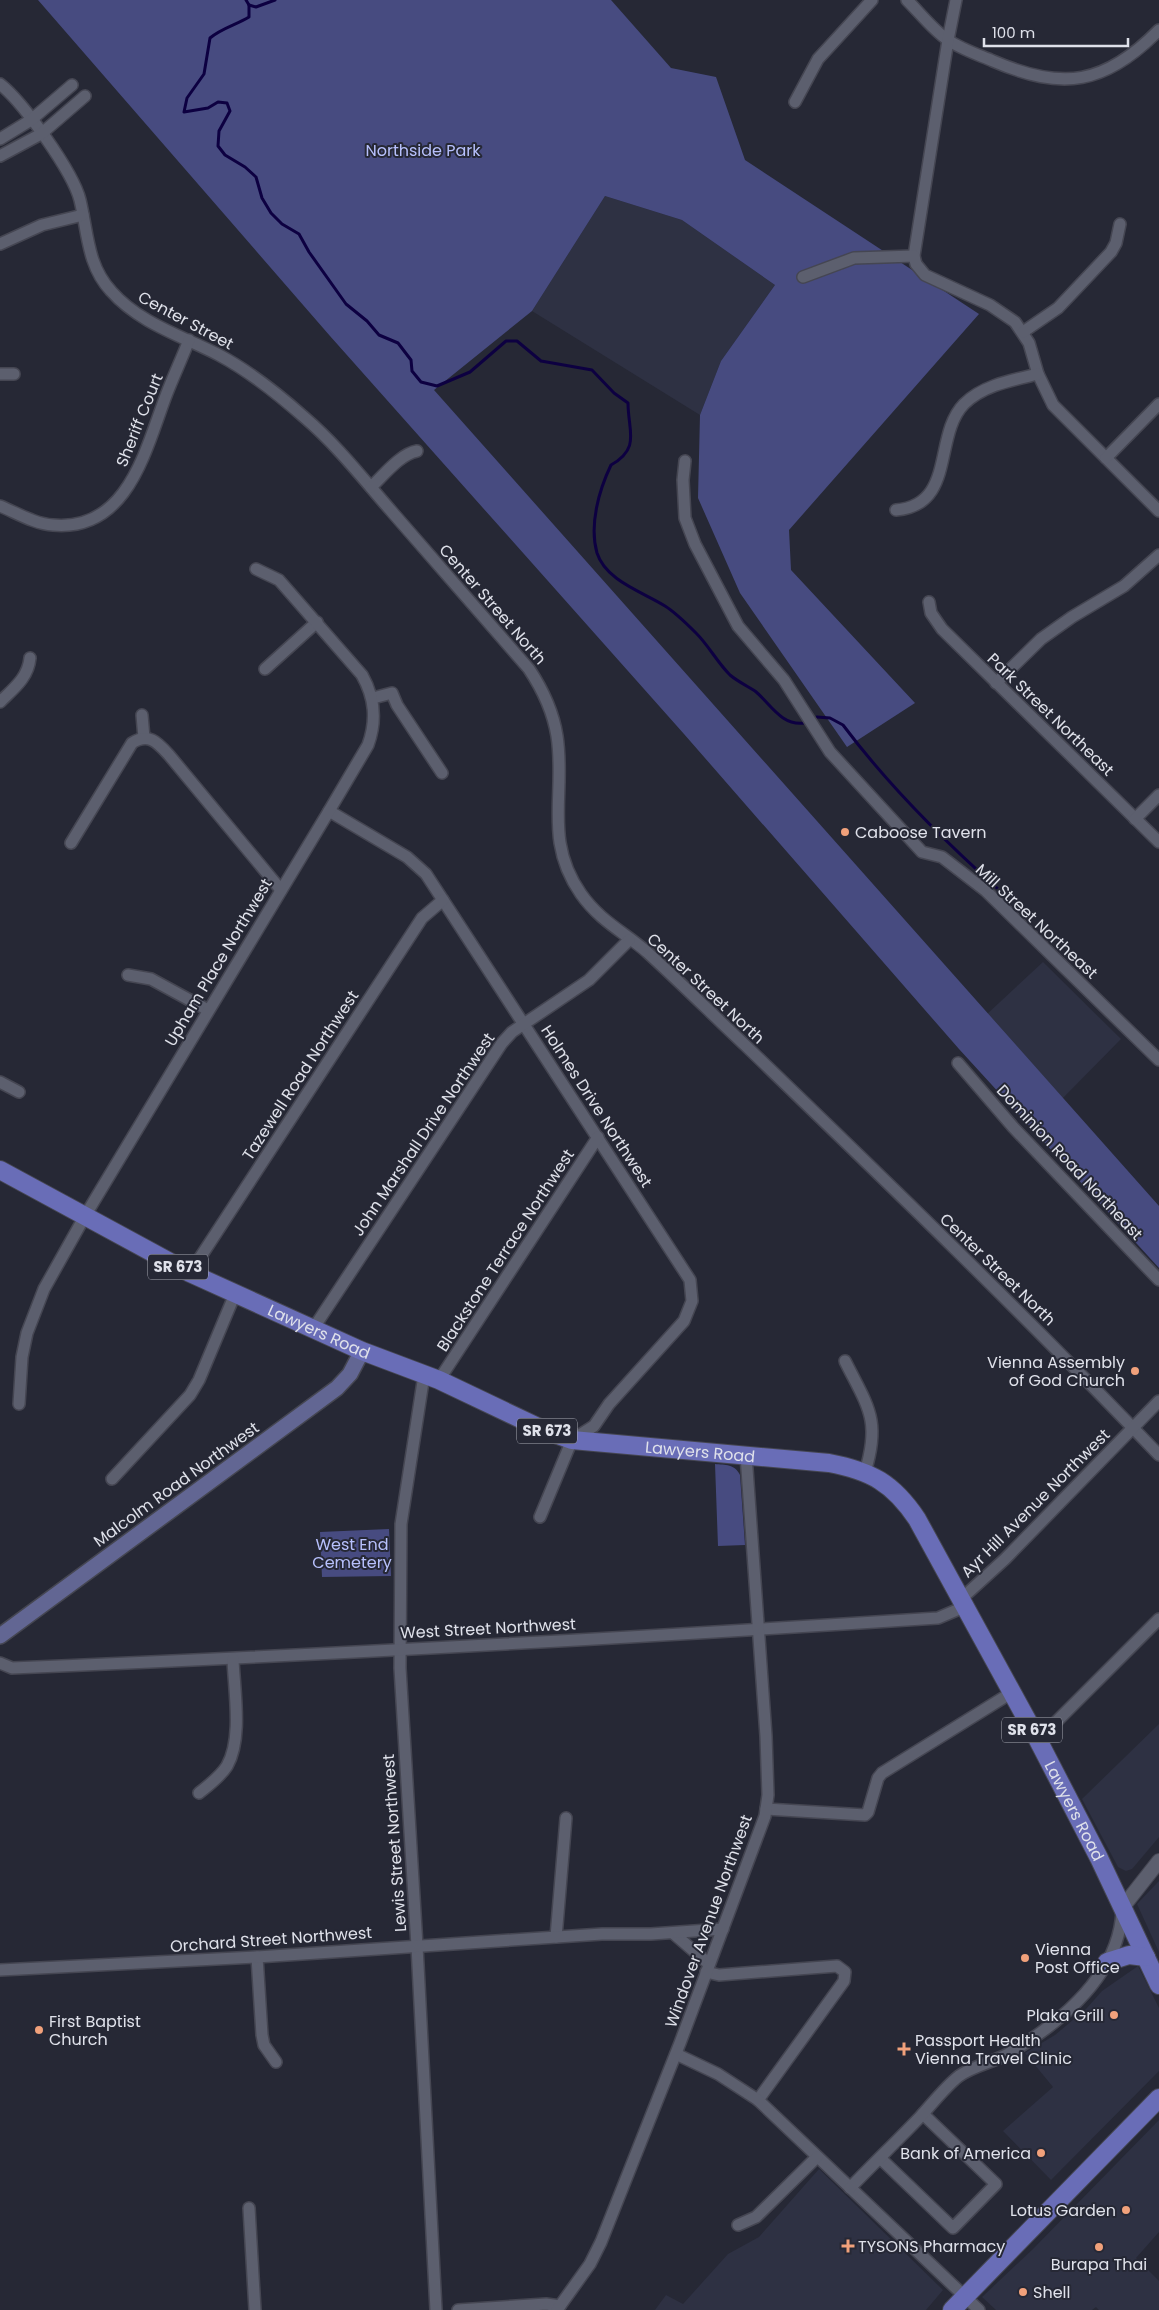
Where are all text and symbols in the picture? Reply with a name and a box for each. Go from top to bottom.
scale bar [984,15,1128,47]
text: 100 m [992,22,1035,43]
park label: Northside Park [365,139,481,162]
street label: Center Street [134,286,238,355]
street label: Sheriff Court [110,370,169,470]
street label: Center Street North [434,539,552,670]
street label: Park Street Northeast [982,648,1119,781]
place label: Caboose Tavern [855,821,987,844]
marker: Caboose Tavern [839,826,851,838]
street label: Mill Street Northeast [971,859,1103,984]
street label: Upham Place Northwest [159,874,278,1051]
street label: Center Street North [642,928,770,1049]
street label: Tazewell Road Northwest [237,986,364,1165]
street label: Holmes Drive Northwest [535,1021,658,1192]
street label: John Marshall Drive Northwest [347,1028,500,1240]
street label: Dominion Road Northeast [991,1079,1148,1245]
street label: Blackstone Terrace Northwest [431,1144,580,1356]
street label: Center Street North [935,1208,1061,1331]
road number: SR 673 [148,1254,208,1280]
street label: Lawyers Road [264,1299,373,1365]
place label: Vienna Assembly of God Church [987,1351,1125,1392]
marker: Vienna Assembly of God Church [1129,1365,1141,1377]
street label: Malcolm Road Northwest [89,1416,264,1552]
road number: SR 673 [517,1418,577,1444]
street label: Ayr Hill Avenue Northwest [956,1424,1115,1583]
street label: Lawyers Road [644,1436,756,1468]
park label: West End Cemetery [312,1533,392,1574]
street label: West Street Northwest [400,1612,577,1645]
road number: SR 673 [1002,1718,1062,1742]
street label: Lewis Street Northwest [377,1753,412,1933]
street label: Lawyers Road [1039,1757,1110,1865]
street label: Windover Avenue Northwest [659,1811,758,2031]
street label: Orchard Street Northwest [169,1921,373,1958]
place label: Vienna Post Office [1035,1938,1120,1979]
marker: Vienna Post Office [1019,1952,1031,1964]
place label: Plaka Grill [1026,2004,1104,2027]
marker: Plaka Grill [1108,2009,1120,2021]
place label: First Baptist Church [49,2010,141,2051]
marker: First Baptist Church [33,2024,45,2036]
place label: Passport Health Vienna Travel Clinic [915,2029,1072,2070]
marker: Passport Health Vienna Travel Clinic [897,2042,911,2056]
place label: Bank of America [900,2142,1031,2165]
marker: Bank of America [1035,2147,1047,2159]
place label: Lotus Garden [1010,2199,1116,2222]
marker: Lotus Garden [1120,2204,1132,2216]
place label: TYSONS Pharmacy [858,2235,1005,2258]
marker: TYSONS Pharmacy [842,2240,854,2252]
marker: Burapa Thai [1093,2241,1105,2253]
place label: Burapa Thai [1051,2253,1147,2276]
place label: Shell [1033,2281,1070,2304]
marker: Shell [1017,2286,1029,2298]

